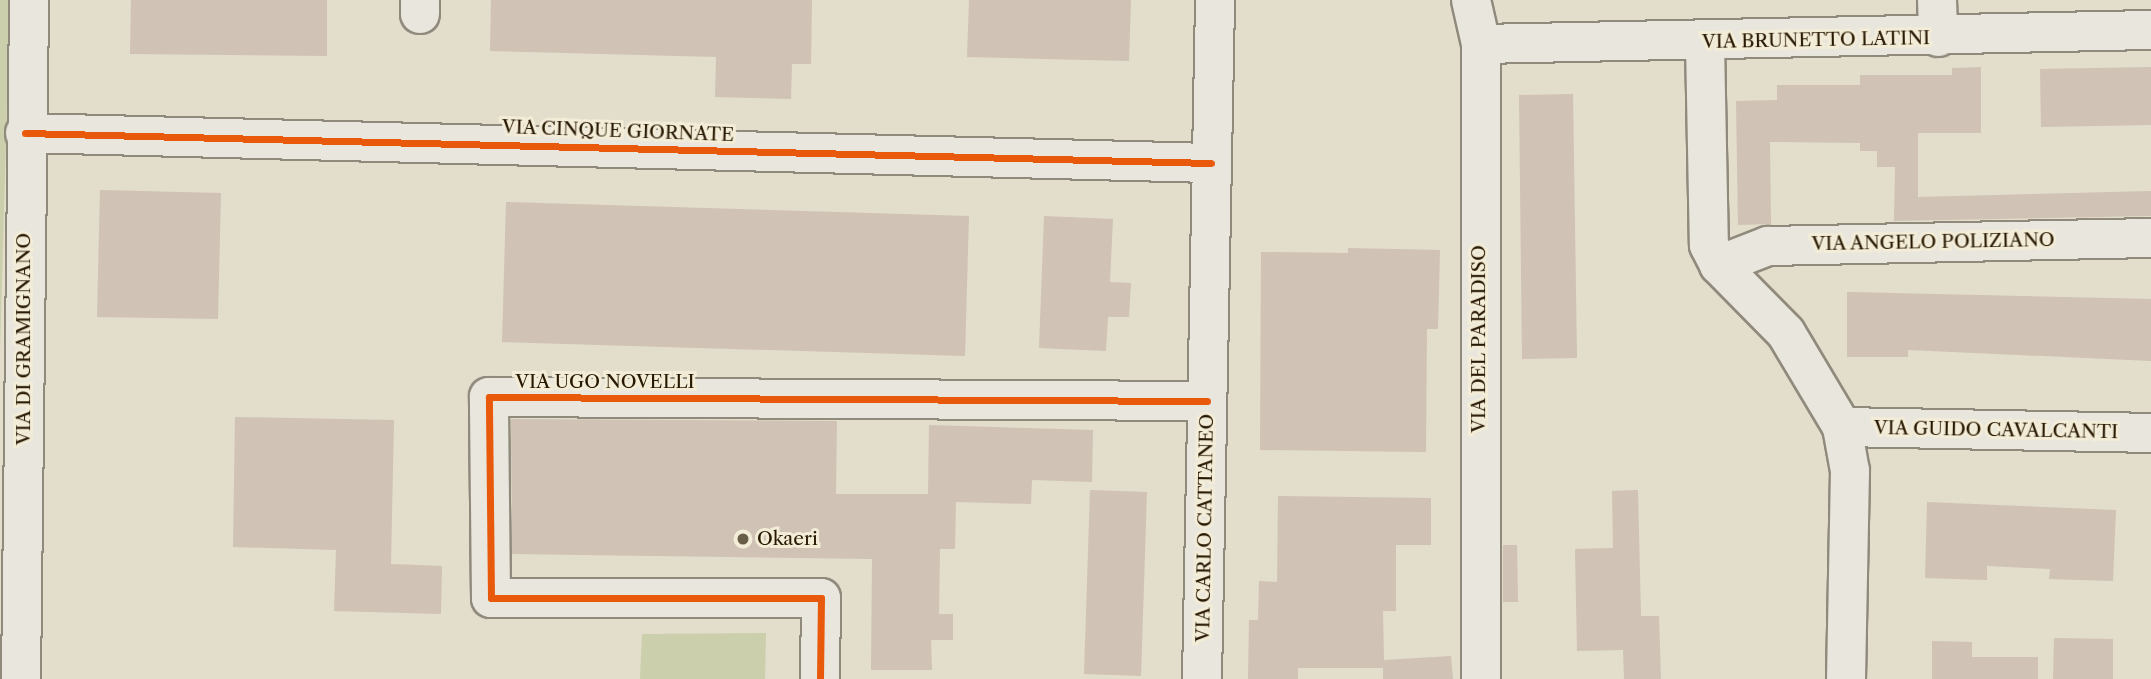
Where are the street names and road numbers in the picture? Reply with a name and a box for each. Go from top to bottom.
street label: VIA BRUNETTO LATINI [1701,27,1931,53]
street label: VIA CINQUE GIORNATE [501,116,735,146]
street label: VIA ANGELO POLIZIANO [1811,228,2055,256]
street label: VIA DI GRAMIGNANO [13,232,35,446]
street label: VIA DEL PARADISO [1468,245,1490,433]
street label: VIA UGO NOVELLI [515,371,695,393]
street label: VIA CARLO CATTANEO [1192,413,1218,643]
street label: VIA GUIDO CAVALCANTI [1873,416,2119,444]

